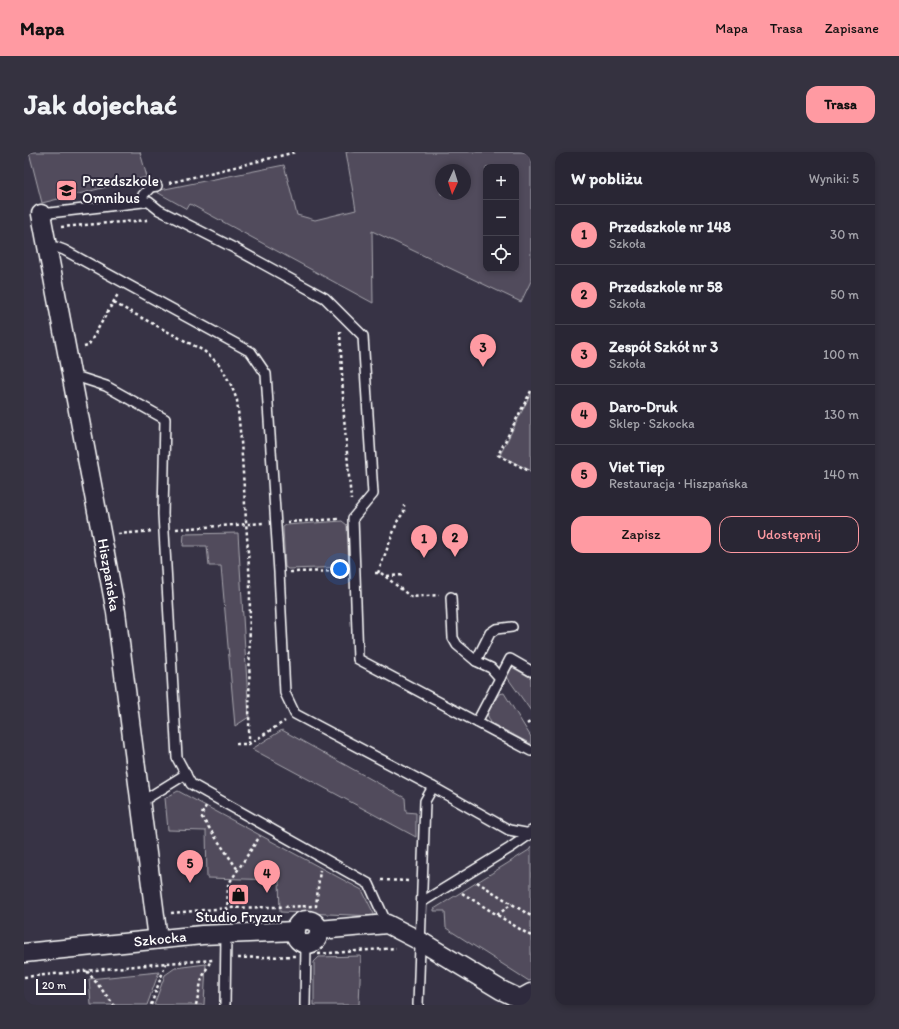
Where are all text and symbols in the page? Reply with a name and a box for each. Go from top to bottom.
text: Mapa [20,17,64,40]
text: Mapa [715,20,748,37]
text: Trasa [770,20,803,37]
text: Zapisane [825,20,879,37]
button: Trasa [806,86,875,123]
text: Jak dojechać [24,87,177,121]
north arrow [435,164,471,200]
map controls [483,164,519,272]
button: + [483,164,519,200]
text: W pobliżu [571,168,642,188]
text: Wyniki: 5 [809,171,859,186]
place label: Przedszkole Omnibus [82,172,159,207]
school or university icon: Przedszkole Omnibus [54,177,80,203]
button: − [483,200,519,236]
text: Przedszkole nr 148 [609,218,731,236]
text: 1 [581,227,587,242]
text: 30 m [830,227,859,242]
button: locate [483,236,519,272]
text: Szkoła [609,236,646,251]
text: Przedszkole nr 58 [609,278,723,296]
text: 2 [581,287,587,302]
text: 50 m [830,287,859,302]
text: Szkoła [609,296,646,311]
pin: 3 [470,334,496,367]
text: Zespół Szkół nr 3 [609,338,718,356]
text: 3 [580,347,588,362]
text: 100 m [823,347,859,362]
text: Szkoła [609,356,646,371]
text: Daro-Druk [609,398,678,416]
text: 4 [580,407,588,422]
text: 130 m [824,407,859,422]
text: Sklep · Szkocka [609,416,695,431]
text: Viet Tiep [609,458,665,476]
text: 5 [581,467,587,482]
text: 140 m [823,467,859,482]
text: Restauracja · Hiszpańska [609,476,748,491]
button: Zapisz [571,516,711,553]
button: Udostępnij [719,516,859,553]
pin: 2 [442,524,468,557]
pin: 1 [411,525,437,558]
street label: Hiszpańska [94,537,124,613]
your location [330,559,350,579]
pin: 5 [177,850,203,883]
pin: 4 [254,860,280,893]
shop icon: Studio Fryzur [226,881,252,907]
place label: Studio Fryzur [196,908,283,926]
street label: Szkocka [133,927,188,951]
scale bar [36,977,86,996]
text: 20 m [42,979,66,992]

